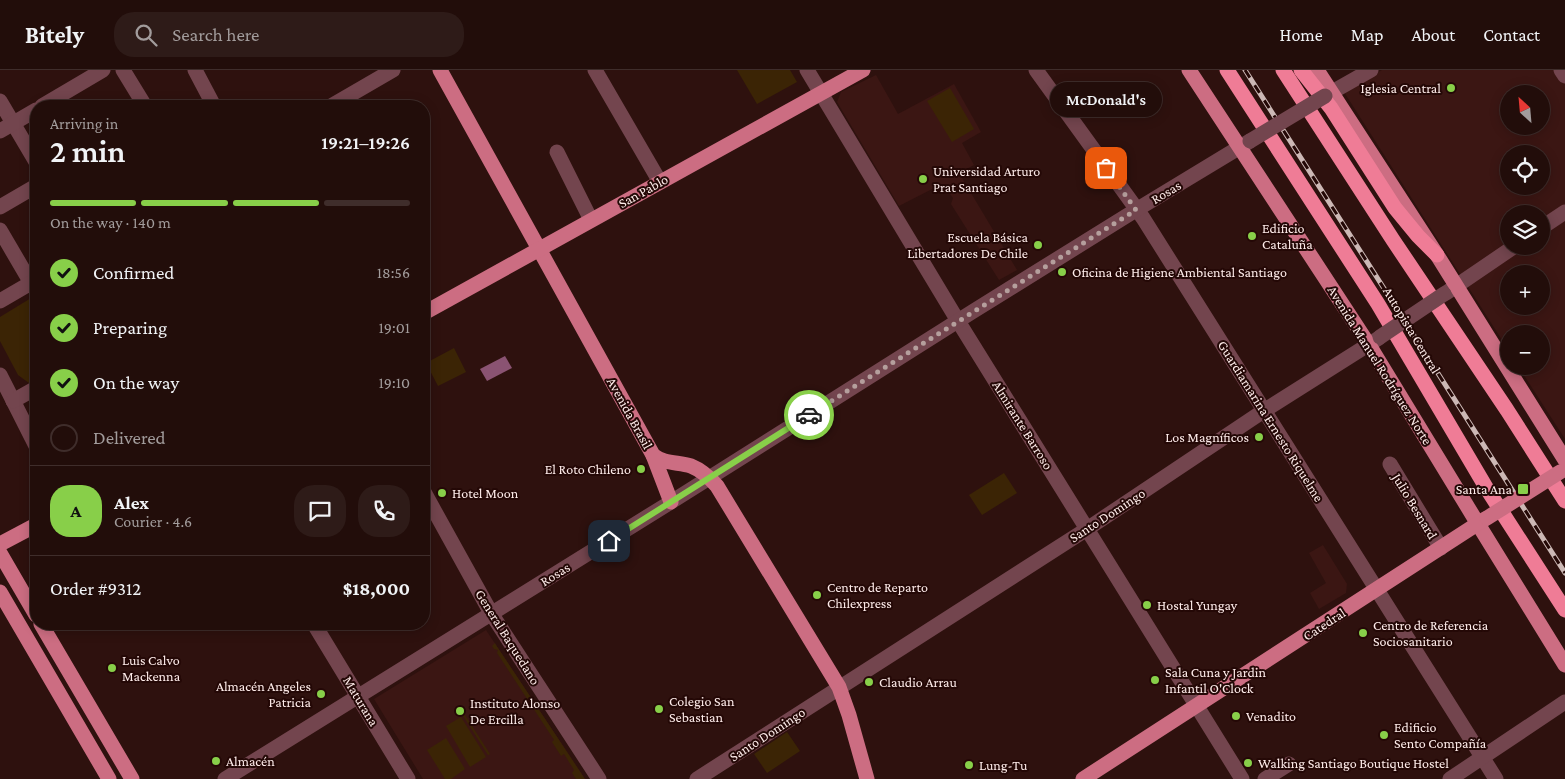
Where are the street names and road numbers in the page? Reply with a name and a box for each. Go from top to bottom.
street label: San Pablo [615,171,671,211]
street label: Rosas [1148,177,1184,207]
street label: Avenida Manuel Rodríguez Norte [1324,283,1436,447]
street label: Autopista Central [1380,284,1444,377]
street label: Guardiamarina Ernesto Riquelme [1215,337,1327,505]
street label: Avenida Brasil [604,374,656,452]
street label: Almirante Barroso [989,378,1057,472]
street label: Julio Besnard [1388,468,1441,542]
street label: Santo Domingo [1066,485,1148,545]
street label: Rosas [537,559,573,589]
street label: General Baquedano [472,586,544,688]
street label: Catedral [1300,604,1349,644]
street label: Maturana [340,673,382,729]
street label: Santo Domingo [726,704,808,764]

